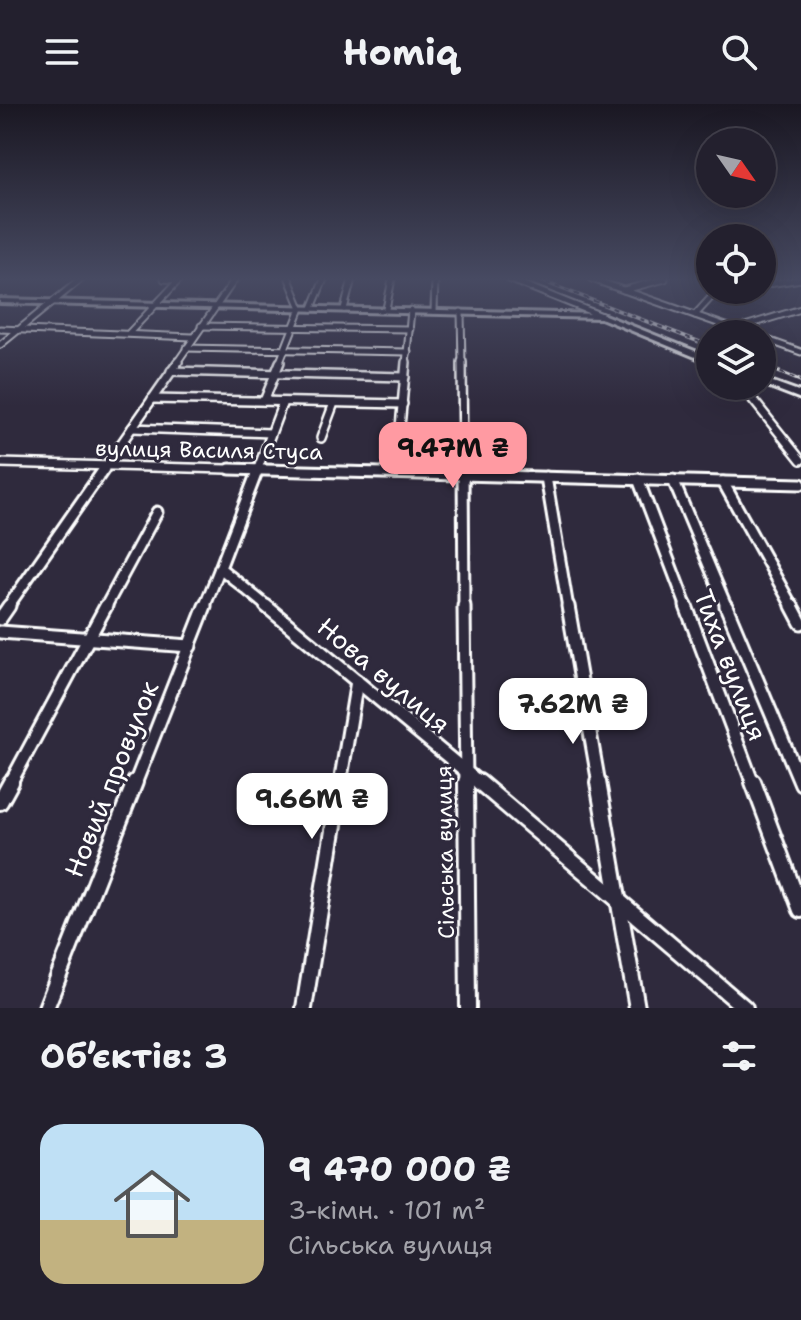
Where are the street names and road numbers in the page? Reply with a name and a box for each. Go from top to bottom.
street label: вулиця Василя Стуса [95,434,323,466]
street label: Тиха вулиця [686,584,776,746]
street label: Нова вулиця [310,609,458,741]
street label: Новий провулок [56,675,166,882]
street label: Сільська вулиця [429,765,461,939]

